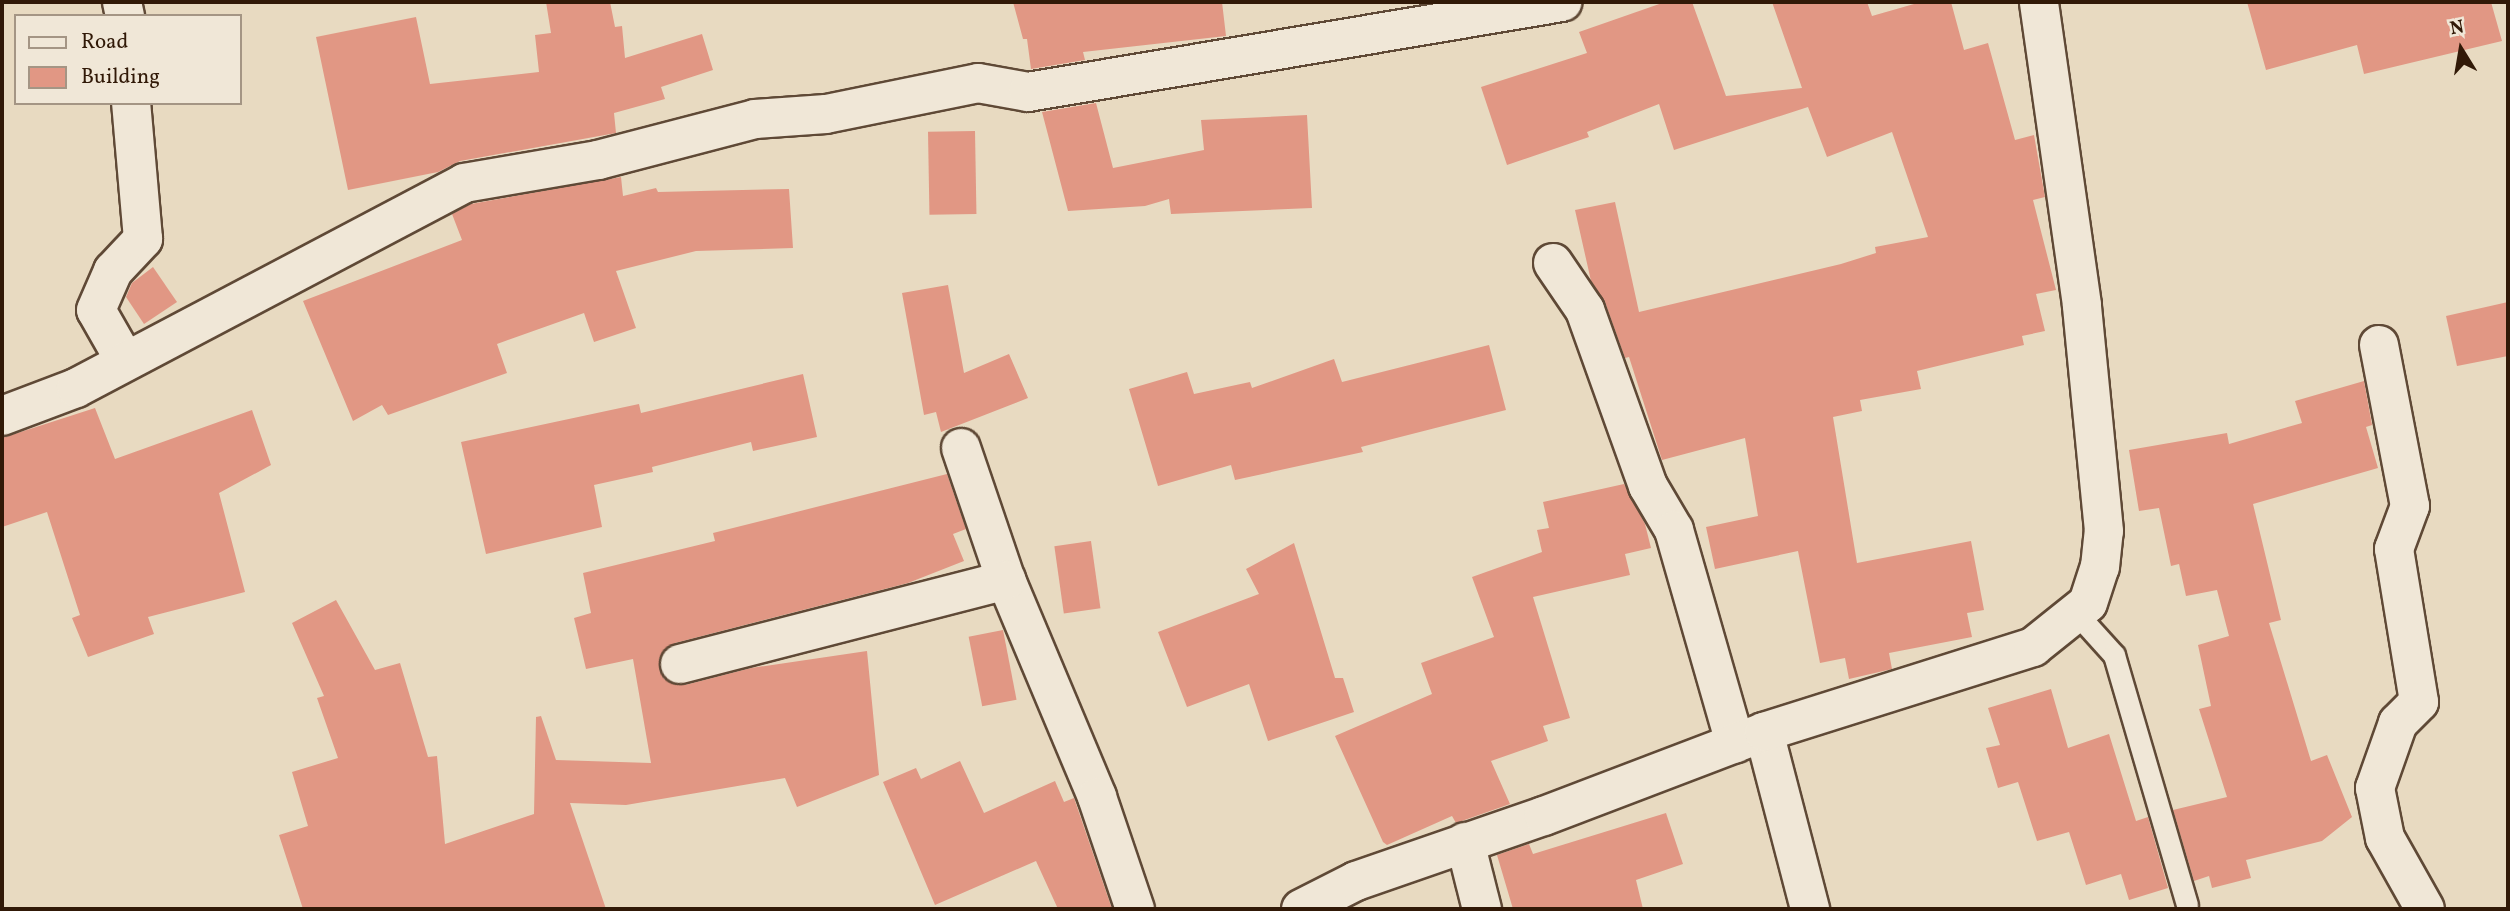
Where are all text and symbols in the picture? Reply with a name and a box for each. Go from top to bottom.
legend [14,14,242,105]
north arrow [2426,14,2496,84]
text: N [2448,14,2466,42]
text: Road [81,28,128,57]
text: Building [81,63,160,92]

